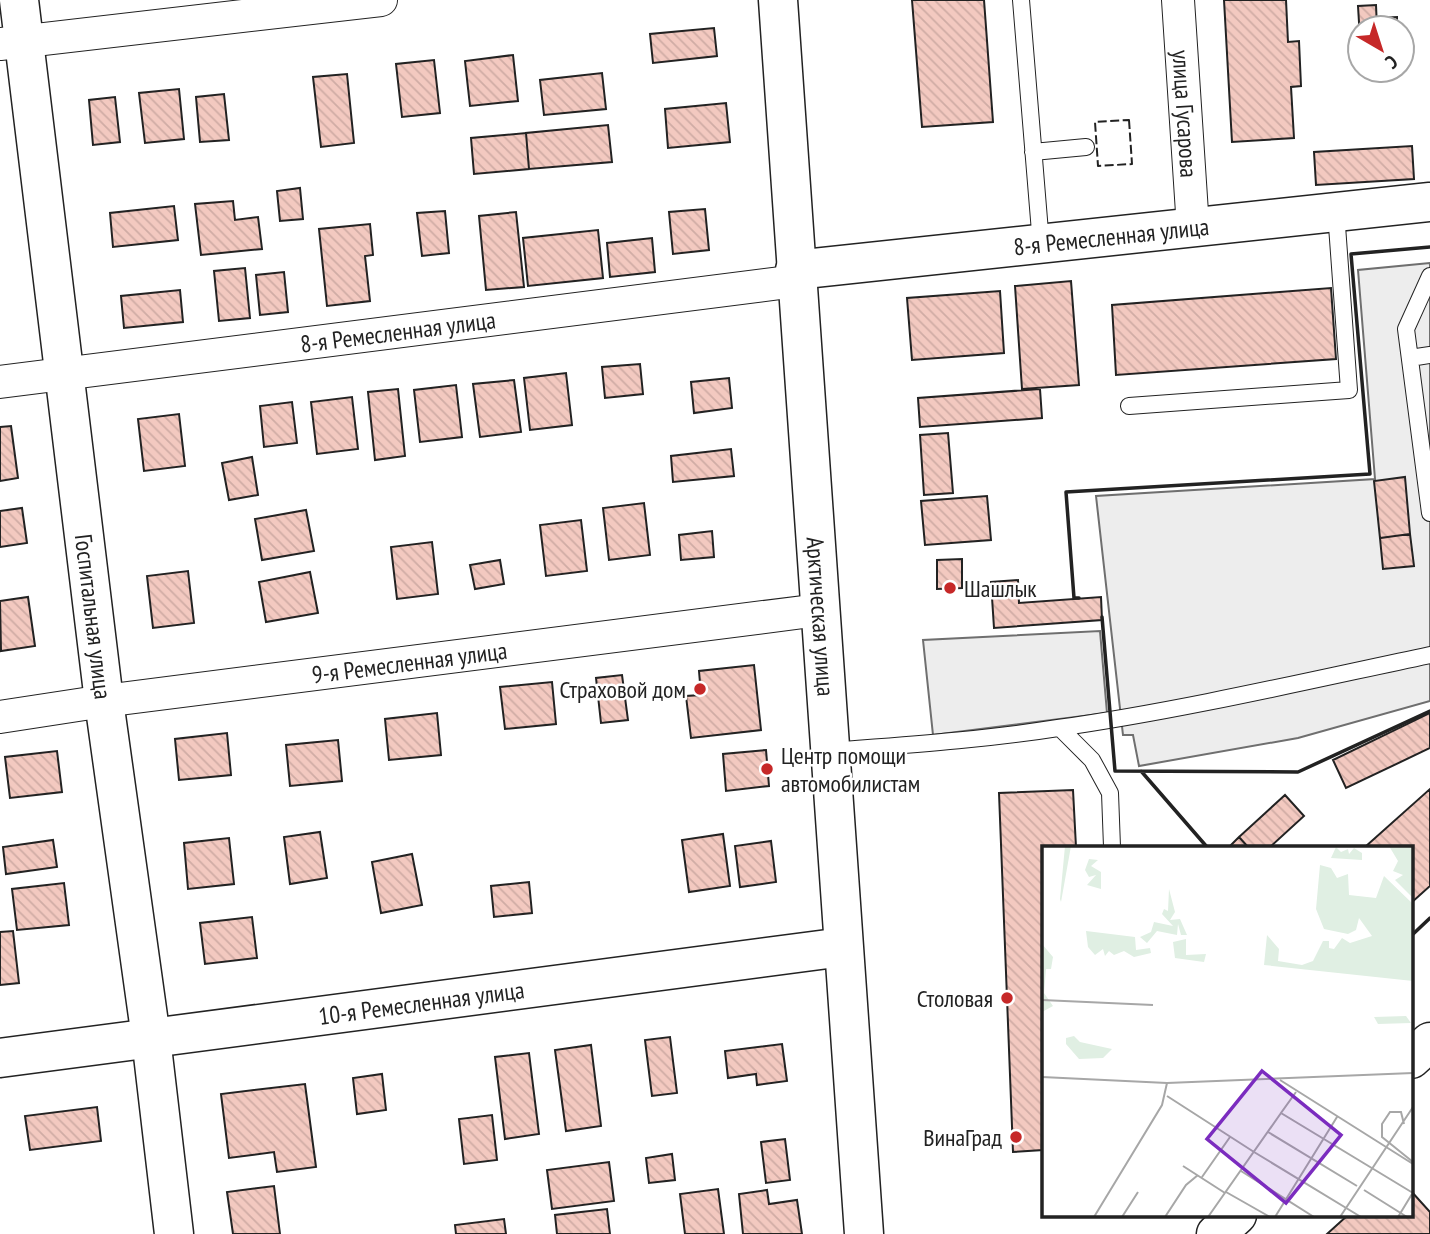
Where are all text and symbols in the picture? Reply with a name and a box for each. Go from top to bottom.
north arrow [1346,14,1416,84]
street label: улица Гусарова [1166,49,1205,179]
text: С [1381,50,1403,74]
street label: 8-я Ремесленная улица [1012,210,1211,262]
street label: 8-я Ремесленная улица [298,304,497,359]
street label: Госпитальная улица [68,532,119,701]
street label: Арктическая улица [800,536,842,697]
place label: Шашлык [964,573,1037,604]
marker: Шашлык [942,580,958,596]
street label: 9-я Ремесленная улица [310,634,509,690]
place label: Страховой дом [560,674,686,705]
marker: Страховой дом [692,681,708,697]
place label: Центр помощи автомобилистам [781,740,920,799]
marker: Центр помощи автомобилистам [759,761,775,777]
inset map [1042,846,1412,1216]
street label: 10-я Ремесленная улица [317,974,526,1031]
place label: Столовая [917,983,993,1014]
marker: Столовая [999,990,1015,1006]
place label: ВинаГрад [923,1122,1002,1153]
marker: ВинаГрад [1008,1129,1024,1145]

